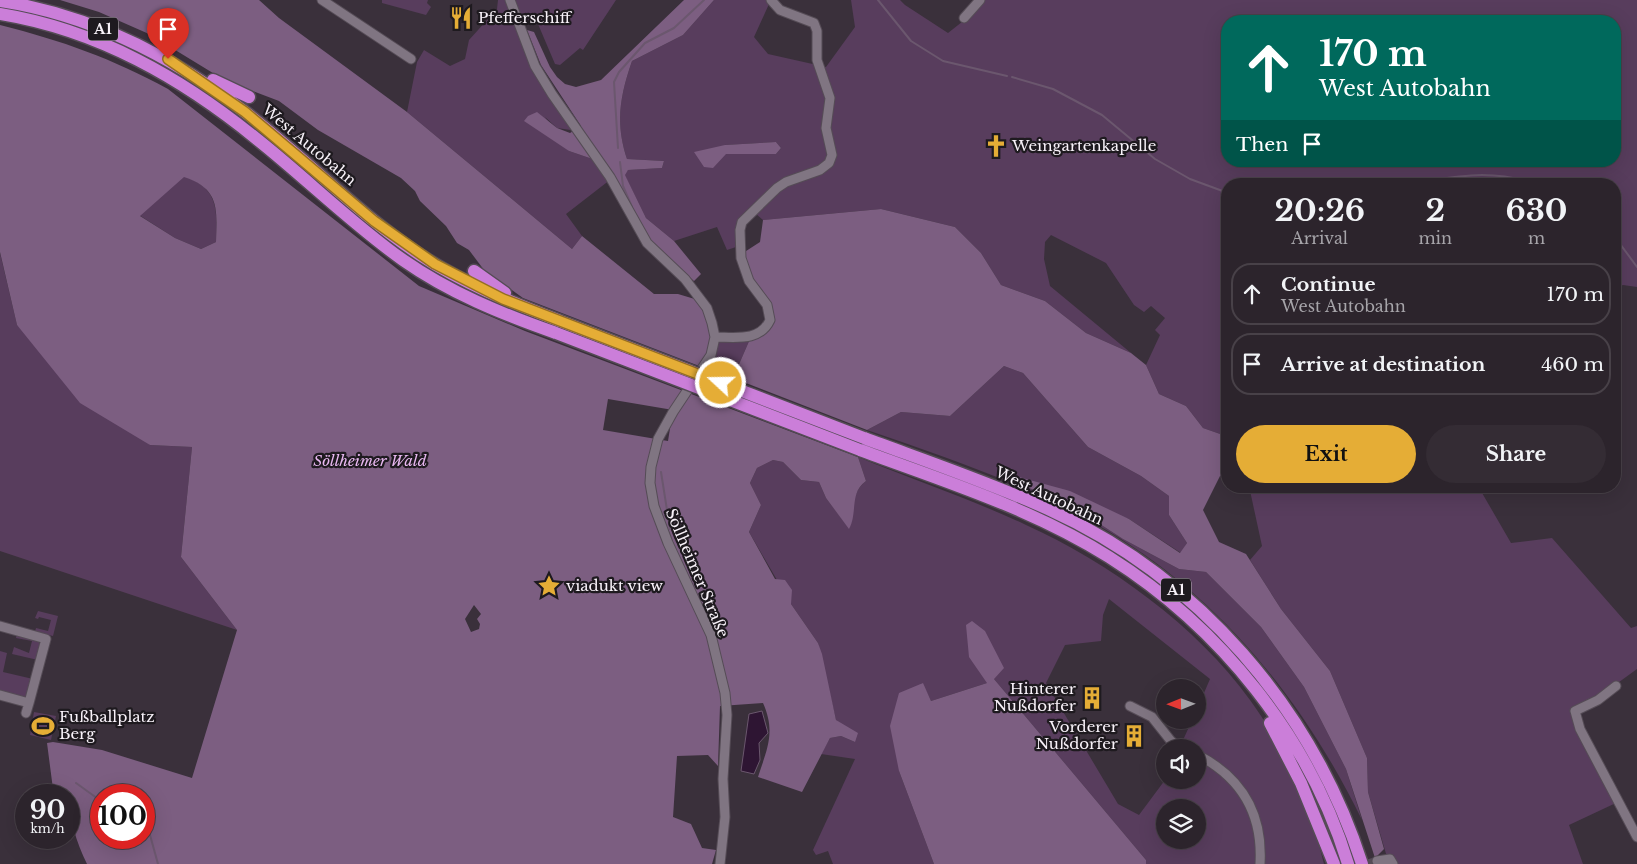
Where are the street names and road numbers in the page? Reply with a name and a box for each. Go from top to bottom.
road number: A1 [88,18,118,40]
street label: West Autobahn [258,99,360,189]
street label: West Autobahn [991,462,1106,529]
street label: Söllheimer Straße [662,505,733,640]
road number: A1 [1161,578,1191,602]

